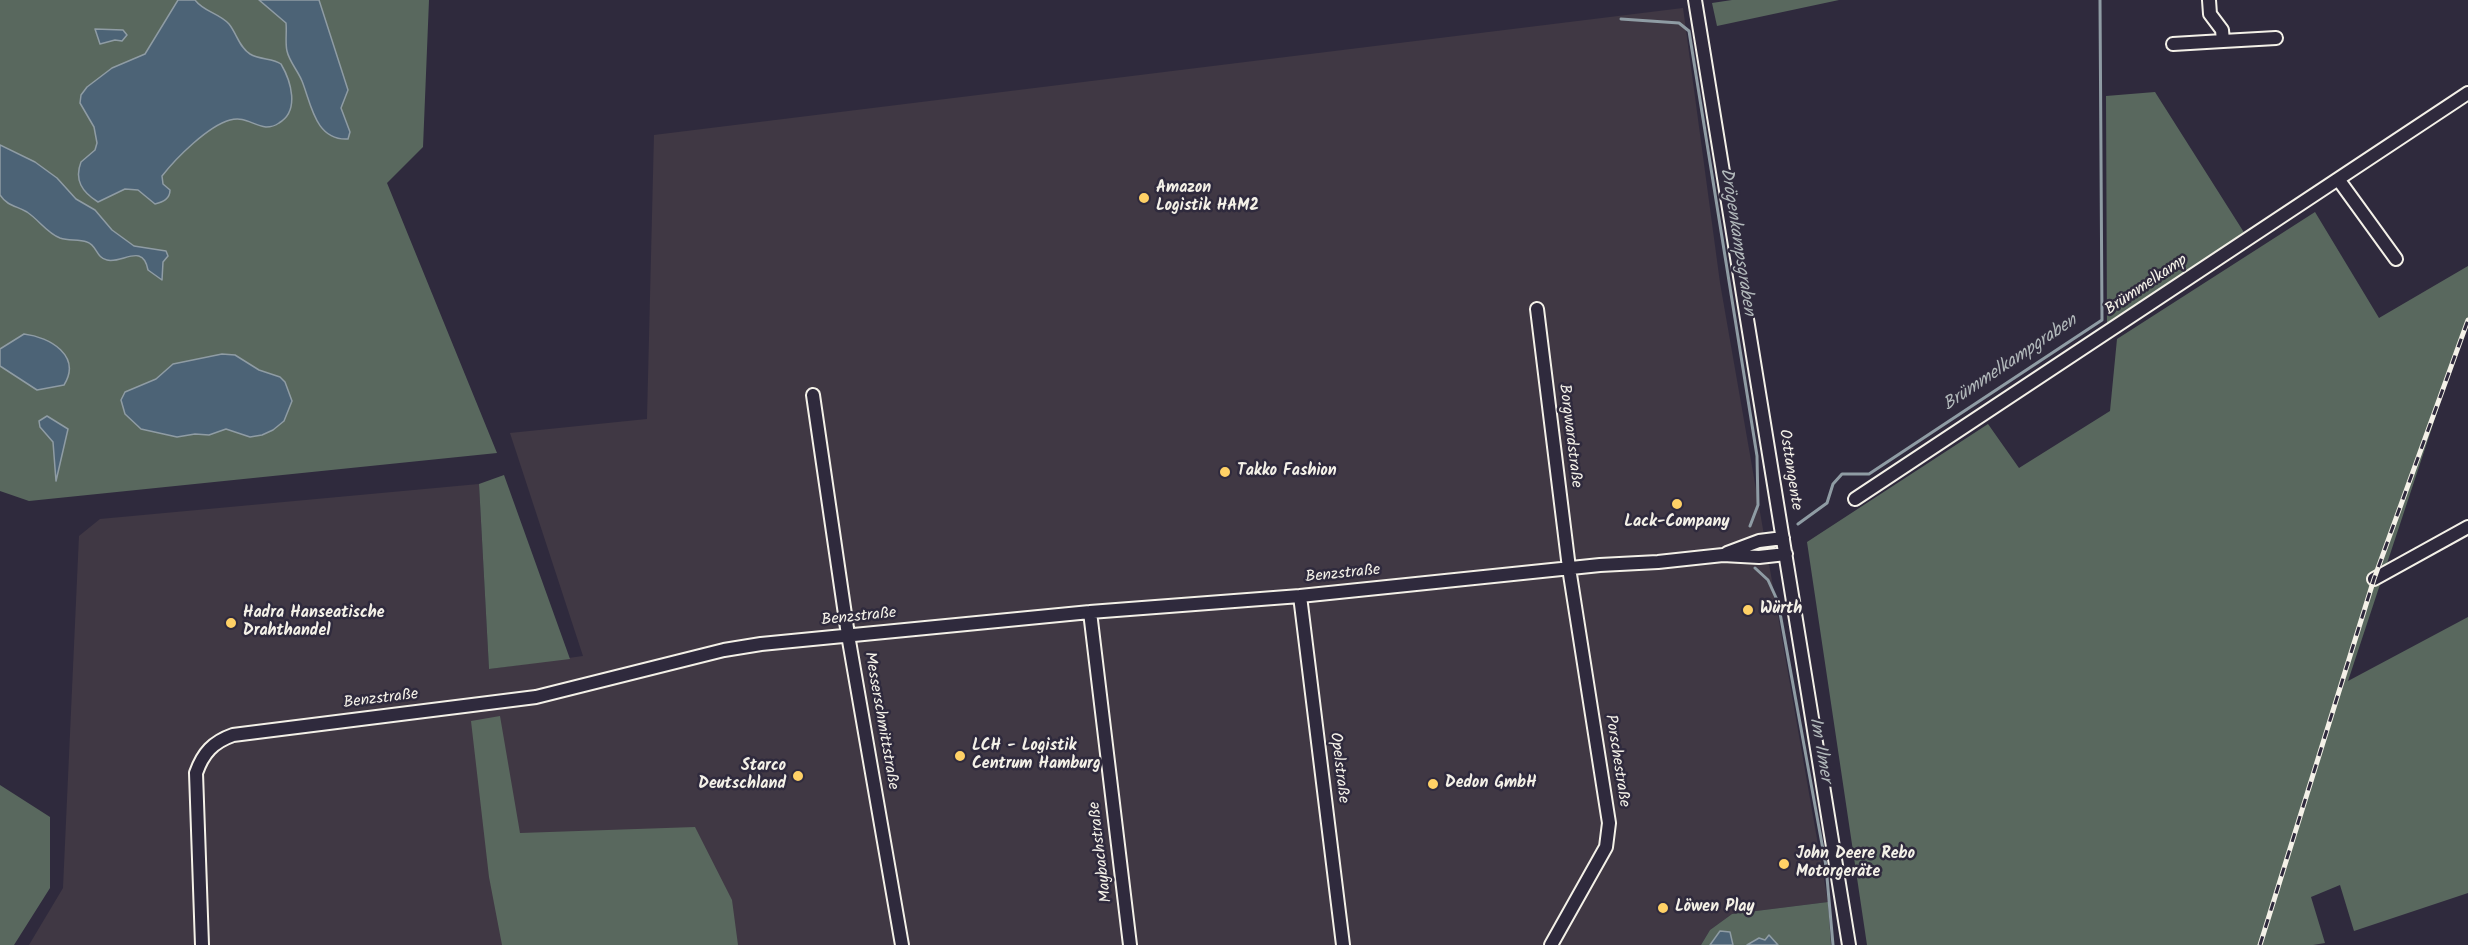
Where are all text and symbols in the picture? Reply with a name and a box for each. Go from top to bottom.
water label: Drögenkampsgraben [1714,166,1758,318]
place label: Amazon Logistik HAM2 [1156,179,1259,217]
marker: Amazon Logistik HAM2 [1137,191,1151,205]
street label: Brümmelkamp [2102,251,2192,321]
water label: Brümmelkampgraben [1940,311,2082,417]
street label: Borgwardstraße [1553,383,1585,489]
street label: Osttangente [1773,428,1805,512]
place label: Takko Fashion [1237,462,1337,482]
marker: Takko Fashion [1218,465,1232,479]
marker: Lack-Company [1670,497,1684,511]
place label: Lack-Company [1624,513,1730,533]
street label: Benzstraße [1305,562,1381,588]
place label: Würth [1760,600,1802,620]
marker: Würth [1741,603,1755,617]
place label: Hadra Hanseatische Drahthandel [243,604,385,642]
street label: Benzstraße [821,605,897,631]
marker: Hadra Hanseatische Drahthandel [224,616,238,630]
street label: Messerschmittstraße [858,651,902,791]
street label: Benzstraße [342,686,420,714]
street label: Porschestraße [1599,713,1633,809]
water label: Im Ilmer [1803,716,1835,784]
street label: Opelstraße [1324,732,1352,804]
place label: LCH - Logistik Centrum Hamburg [972,737,1101,775]
marker: LCH - Logistik Centrum Hamburg [953,749,967,763]
place label: Starco Deutschland [698,757,786,795]
marker: Starco Deutschland [791,769,805,783]
place label: Dedon GmbH [1445,774,1537,794]
marker: Dedon GmbH [1426,777,1440,791]
street label: Maybachstraße [1086,800,1118,904]
place label: John Deere Rebo Motorgeräte [1796,845,1915,883]
marker: John Deere Rebo Motorgeräte [1777,857,1791,871]
place label: Löwen Play [1675,898,1755,918]
marker: Löwen Play [1656,901,1670,915]

